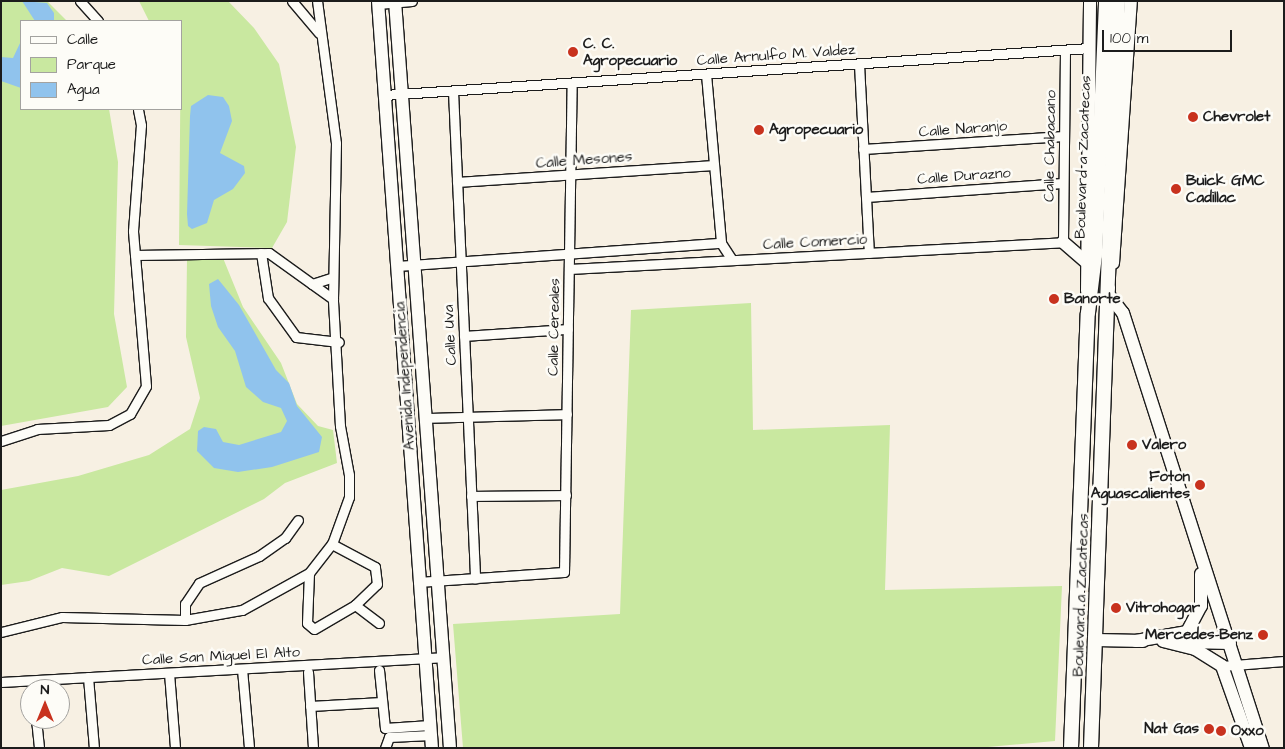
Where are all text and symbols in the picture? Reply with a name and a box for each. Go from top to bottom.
legend [20,20,182,110]
scale bar [1105,20,1235,52]
text: 100 m [1110,28,1149,49]
text: Calle [67,29,98,50]
place label: C. C. Agropecuario [583,34,677,69]
street label: Calle Arnulfo M. Valdez [696,40,856,70]
marker: C. C. Agropecuario [567,46,579,58]
text: Parque [67,54,116,75]
street label: Boulevard a Zacatecas [1071,75,1095,239]
text: Agua [67,79,100,100]
street label: Calle Chabacano [1040,90,1060,202]
place label: Chevrolet [1203,108,1270,126]
marker: Chevrolet [1187,111,1199,123]
street label: Calle Naranjo [918,117,1008,141]
place label: Agropecuario [769,121,863,139]
marker: Agropecuario [753,124,765,136]
street label: Calle Mesones [535,148,633,172]
street label: Calle Durazno [917,164,1011,188]
place label: Buick GMC Cadillac [1186,171,1265,206]
marker: Buick GMC Cadillac [1170,183,1182,195]
street label: Calle Comercio [762,230,868,254]
street label: Calle Cereales [544,278,564,376]
place label: Banorte [1064,290,1121,308]
marker: Banorte [1048,293,1060,305]
street label: Avenida Independencia [391,301,419,451]
street label: Calle Uva [439,304,461,366]
place label: Valero [1142,436,1186,454]
marker: Valero [1126,439,1138,451]
place label: Foton Aguascalientes [1091,467,1190,502]
marker: Foton Aguascalientes [1194,479,1206,491]
street label: Boulevard a Zacatecas [1069,513,1093,677]
place label: Vitrohogar [1126,599,1200,617]
marker: Vitrohogar [1110,602,1122,614]
place label: Mercedes-Benz [1145,626,1253,644]
marker: Mercedes-Benz [1257,629,1269,641]
street label: Calle San Miguel El Alto [142,643,300,669]
north arrow [20,679,70,729]
text: N [41,680,49,700]
place label: Nat Gas [1144,720,1199,738]
place label: Oxxo [1231,722,1264,740]
marker: Nat Gas [1203,723,1215,735]
marker: Oxxo [1215,725,1227,737]

